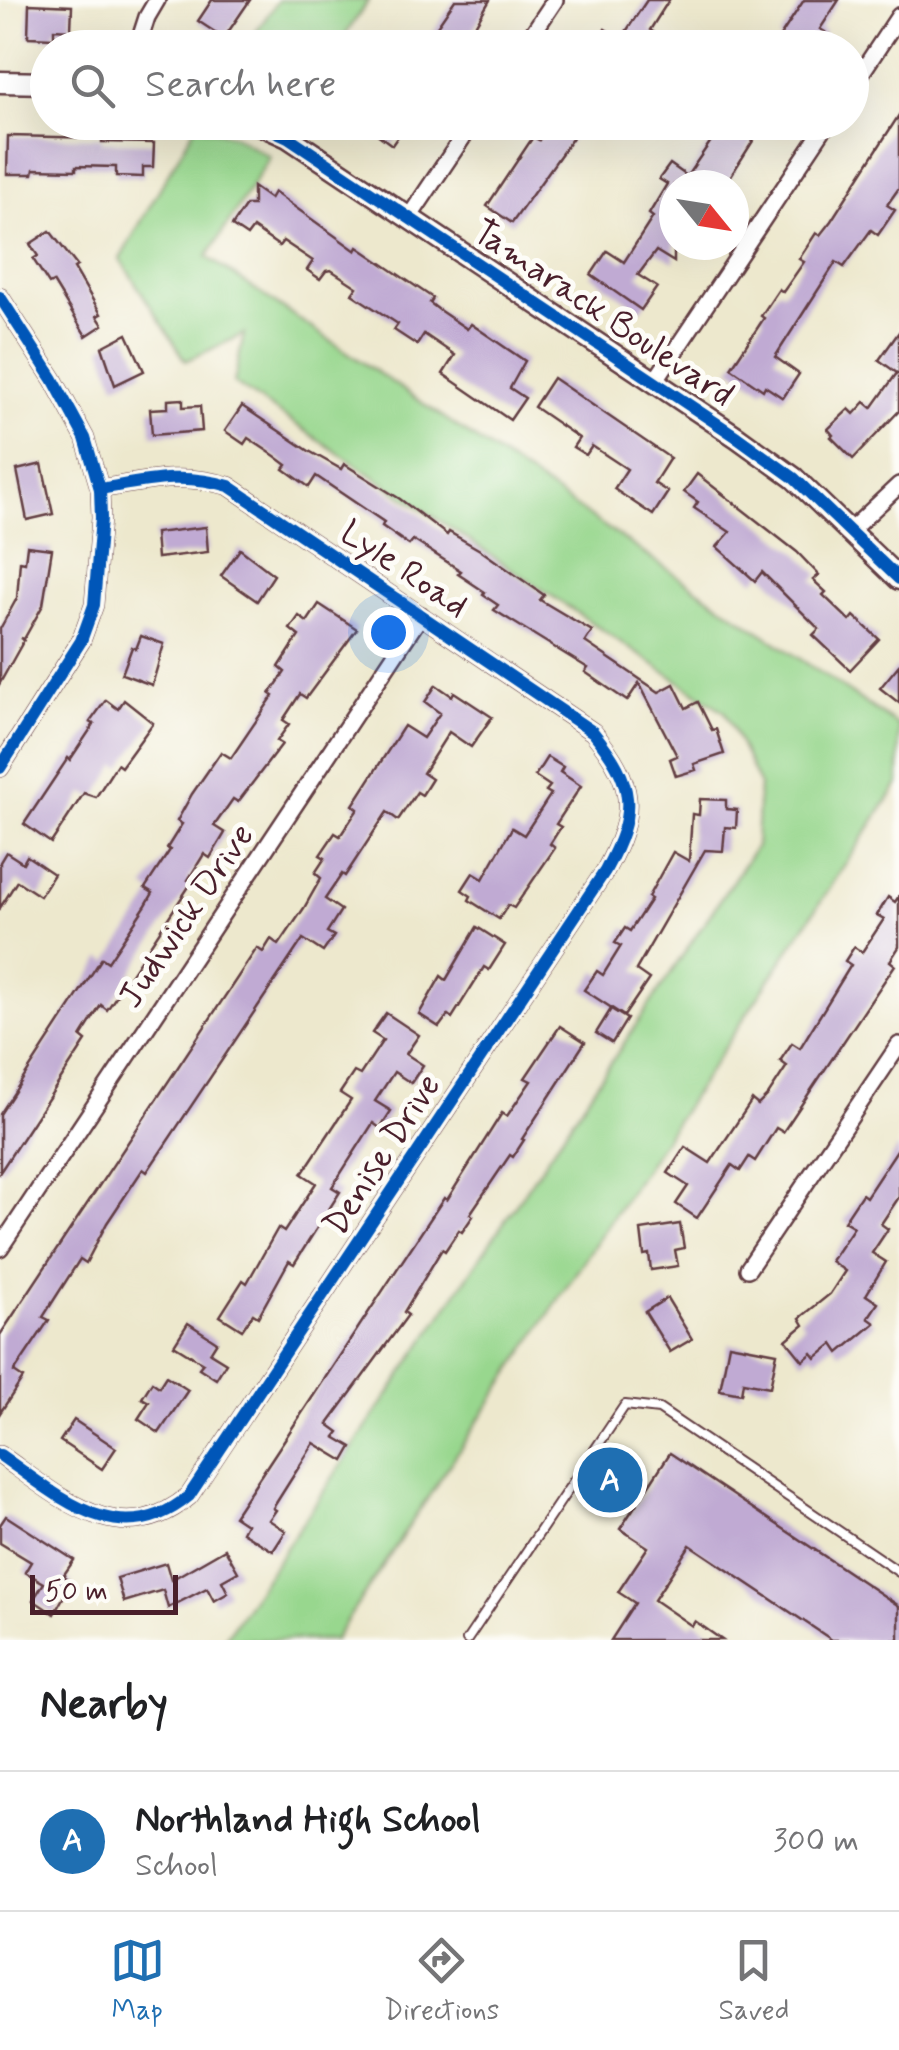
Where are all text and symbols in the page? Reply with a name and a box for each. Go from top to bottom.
search box [30,30,869,140]
icon: search [65,58,120,113]
text: Search here [145,61,336,110]
north arrow [659,170,749,260]
street label: Tamarack Boulevard [463,209,742,418]
street label: Lyle Road [331,510,477,629]
your location [363,607,414,658]
street label: Judwick Drive [108,815,265,1017]
street label: Denise Drive [313,1065,452,1245]
pin: A [578,1442,642,1518]
scale bar [30,1570,178,1614]
text: 50 m [45,1574,108,1611]
text: Nearby [40,1678,168,1733]
text: Northland High School [135,1796,481,1845]
text: A [62,1820,83,1862]
text: 300 m [773,1820,859,1862]
text: School [135,1845,218,1887]
tab: Map [110,1933,165,2030]
tab: Directions [384,1933,499,2030]
tab: Saved [719,1933,789,2030]

